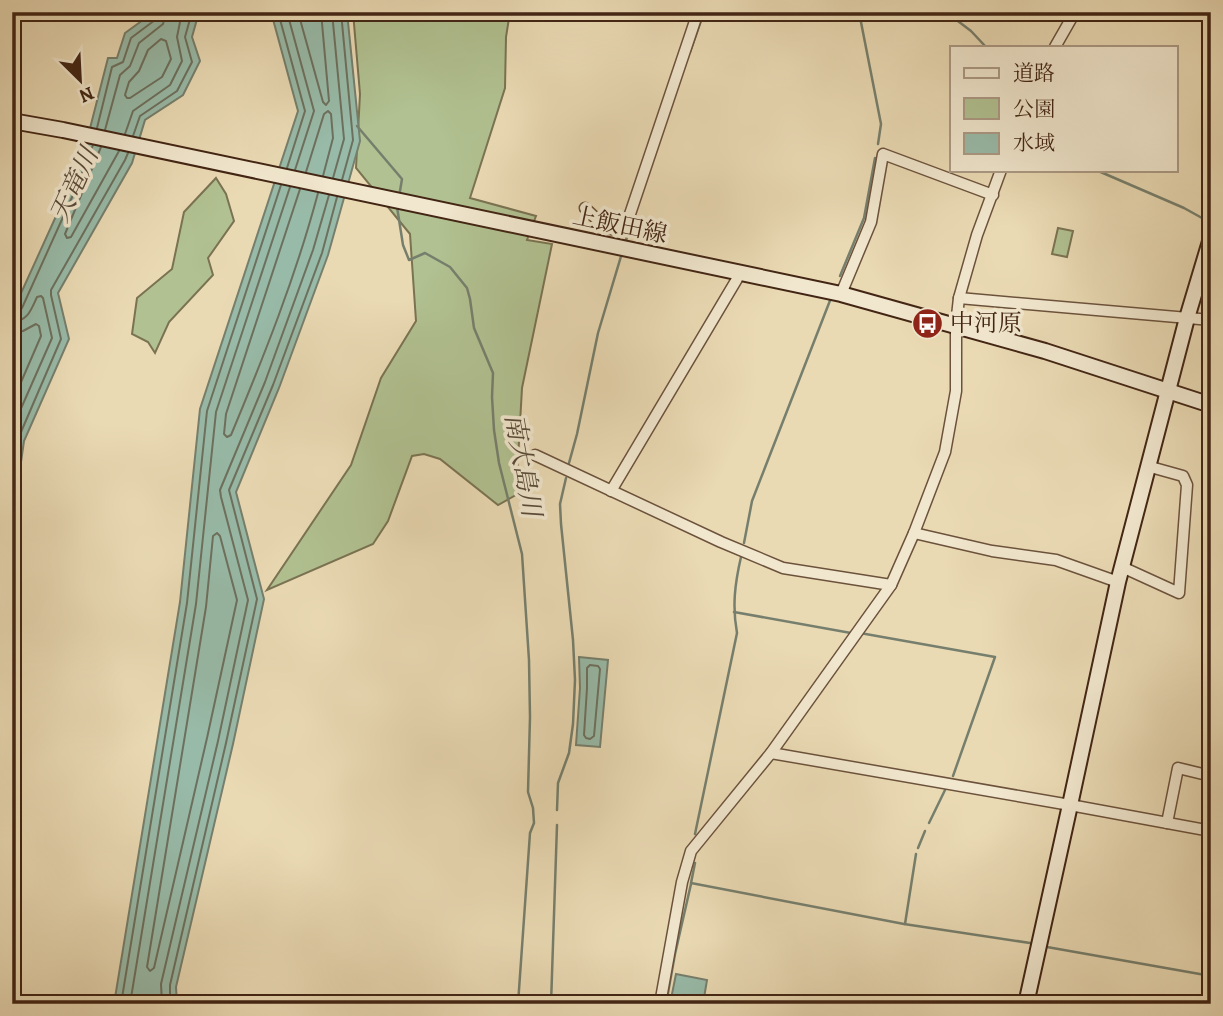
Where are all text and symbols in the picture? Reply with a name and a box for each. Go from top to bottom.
north arrow [46,46,116,116]
legend [950,46,1178,172]
text: 道路 [1013,59,1055,87]
text: N [75,80,98,109]
text: 公園 [1013,95,1055,123]
text: 水域 [1013,129,1055,157]
water label: 天竜川 [42,140,108,228]
street label: 上飯田線 [570,199,670,251]
bus stop icon: 中河原 [910,306,944,340]
place label: 中河原 [950,307,1022,339]
water label: 南大島川 [497,411,550,522]

